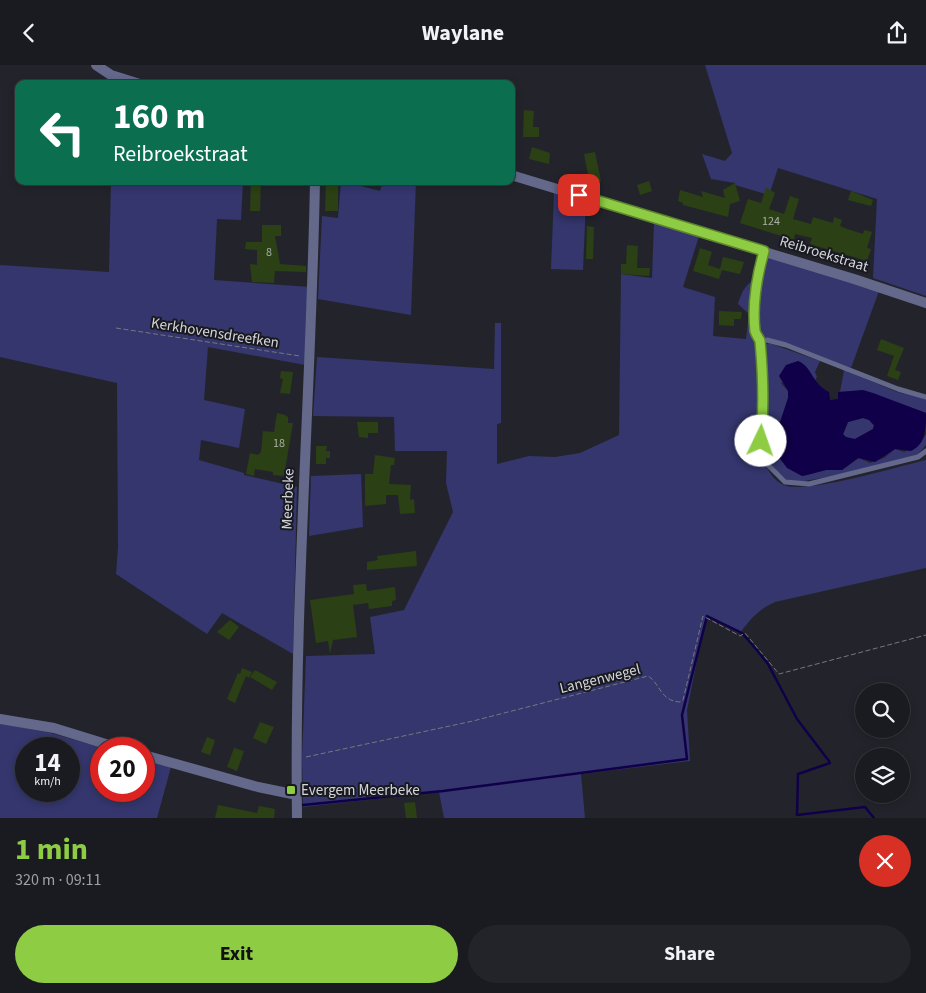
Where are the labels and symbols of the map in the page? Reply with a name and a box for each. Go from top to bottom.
pin [558,174,600,216]
house number: 124 [762,213,780,230]
street label: Reibroekstraat [777,231,871,277]
house number: 8 [266,244,272,261]
street label: Kerkhovensdreefken [150,313,280,353]
position arrow [734,414,786,466]
house number: 18 [273,435,285,452]
street label: Meerbeke [276,468,300,530]
street label: Langenwegel [557,659,643,699]
speed limit sign: 20 [90,737,155,802]
place label: Evergem Meerbeke [301,780,420,801]
marker: Evergem Meerbeke [285,784,297,796]

